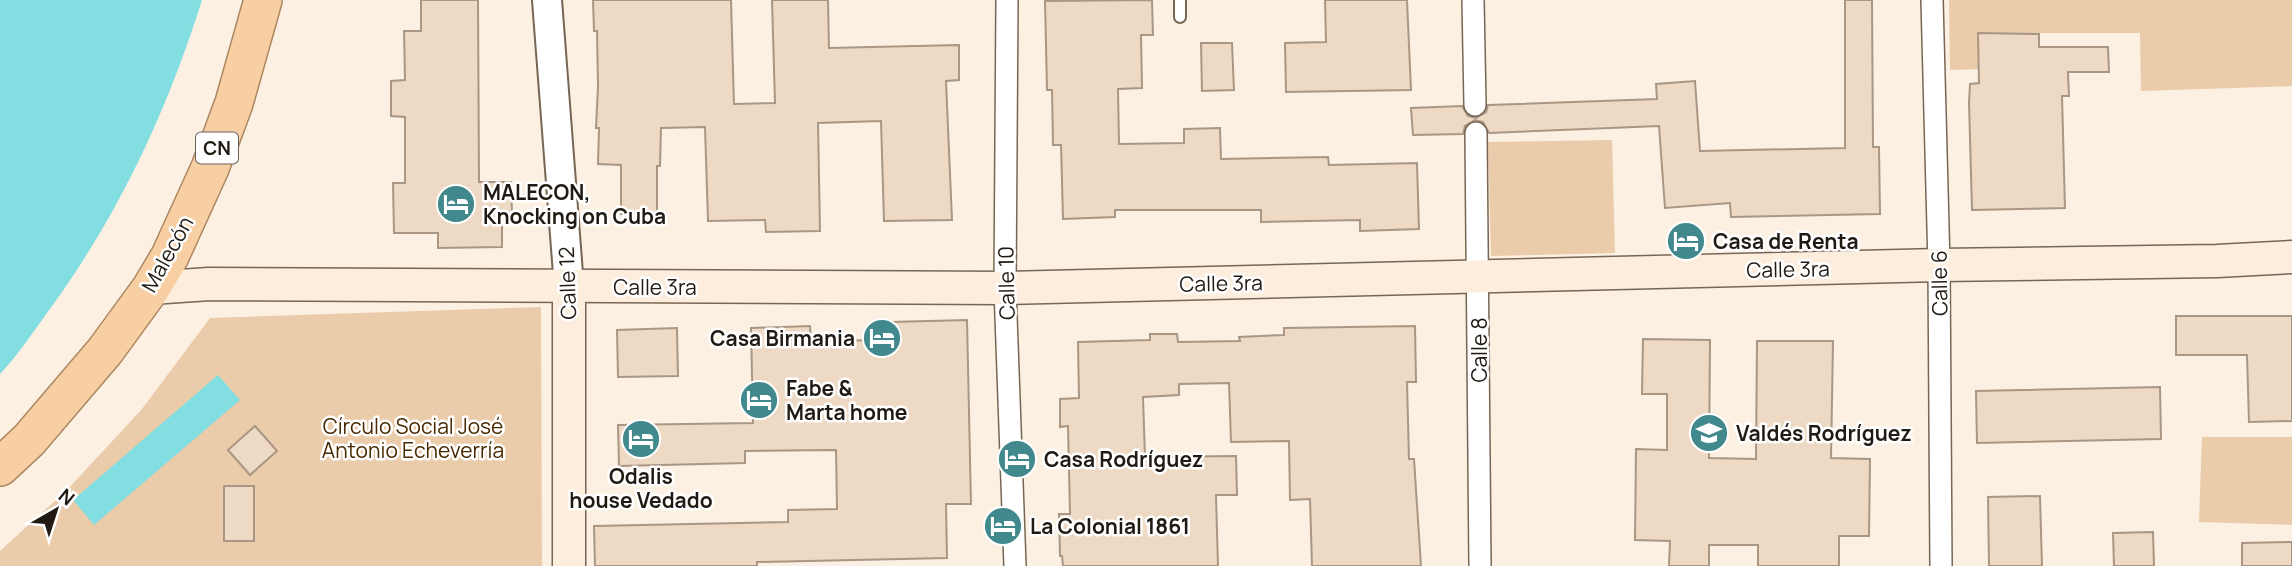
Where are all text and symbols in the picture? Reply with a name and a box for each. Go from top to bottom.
road number: CN [196,132,238,164]
place label: MALECON, Knocking on Cuba [483,178,666,230]
hotel icon: MALECON, Knocking on Cuba [435,183,477,225]
street label: Malecón [135,211,199,297]
hotel icon: Casa de Renta [1665,220,1707,262]
place label: Casa de Renta [1713,227,1859,255]
street label: Calle 12 [552,246,582,320]
street label: Calle 10 [991,246,1021,320]
street label: Calle 6 [1924,250,1954,316]
street label: Calle 3ra [1746,254,1830,284]
street label: Calle 3ra [1179,268,1263,298]
street label: Calle 3ra [613,273,697,301]
hotel icon: Casa Birmania [861,317,903,359]
street label: Calle 8 [1465,317,1493,383]
place label: Casa Birmania [710,324,855,352]
place label: Fabe & Marta home [786,374,907,426]
hotel icon: Fabe & Marta home [738,379,780,421]
park label: Círculo Social José Antonio Echeverría [322,412,504,464]
school or university icon: Valdés Rodríguez [1688,412,1730,454]
hotel icon: Odalis house Vedado [620,418,662,460]
place label: Valdés Rodríguez [1736,419,1912,447]
hotel icon: Casa Rodríguez [996,438,1038,480]
place label: Casa Rodríguez [1044,445,1203,473]
place label: Odalis house Vedado [569,462,713,514]
north arrow [21,475,91,545]
text: N [53,482,80,511]
hotel icon: La Colonial 1861 [982,505,1024,547]
place label: La Colonial 1861 [1030,512,1190,540]

